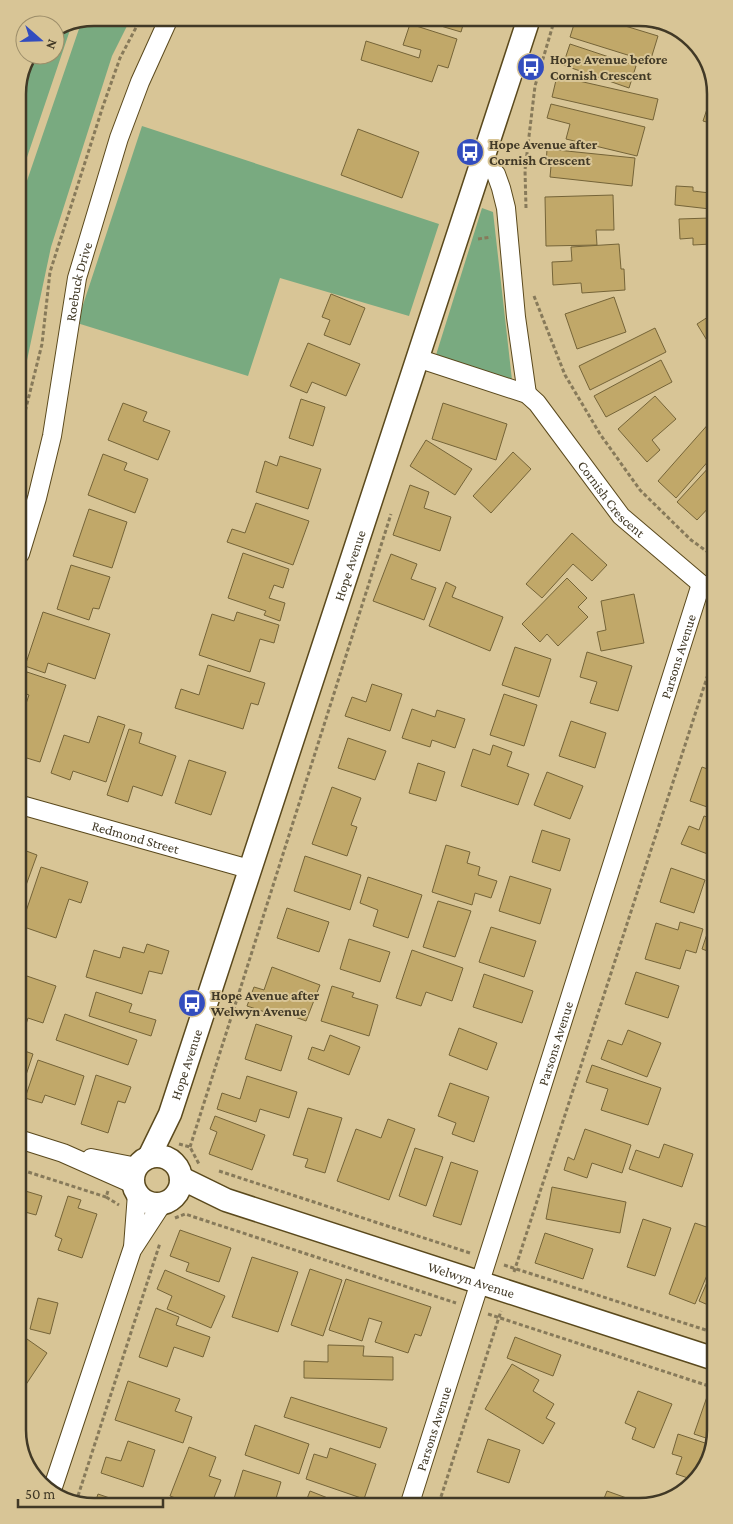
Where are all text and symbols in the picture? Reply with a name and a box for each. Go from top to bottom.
north arrow [15,15,65,65]
text: N [43,37,61,52]
place label: Hope Avenue before Cornish Crescent [550,51,668,83]
bus stop icon: Hope Avenue before Cornish Crescent [516,52,546,82]
place label: Hope Avenue after Cornish Crescent [489,136,598,168]
bus stop icon: Hope Avenue after Cornish Crescent [455,137,485,167]
street label: Roebuck Drive [62,240,95,322]
street label: Cornish Crescent [575,458,648,541]
street label: Hope Avenue [331,528,369,603]
street label: Parsons Avenue [657,612,699,701]
street label: Redmond Street [90,817,181,857]
place label: Hope Avenue after Welwyn Avenue [210,987,320,1019]
bus stop icon: Hope Avenue after Welwyn Avenue [177,988,207,1018]
street label: Parsons Avenue [535,999,576,1088]
street label: Hope Avenue [167,1027,205,1102]
street label: Welwyn Avenue [426,1258,517,1301]
street label: Parsons Avenue [413,1384,454,1473]
scale bar [18,1476,162,1508]
text: 50 m [25,1486,55,1502]

